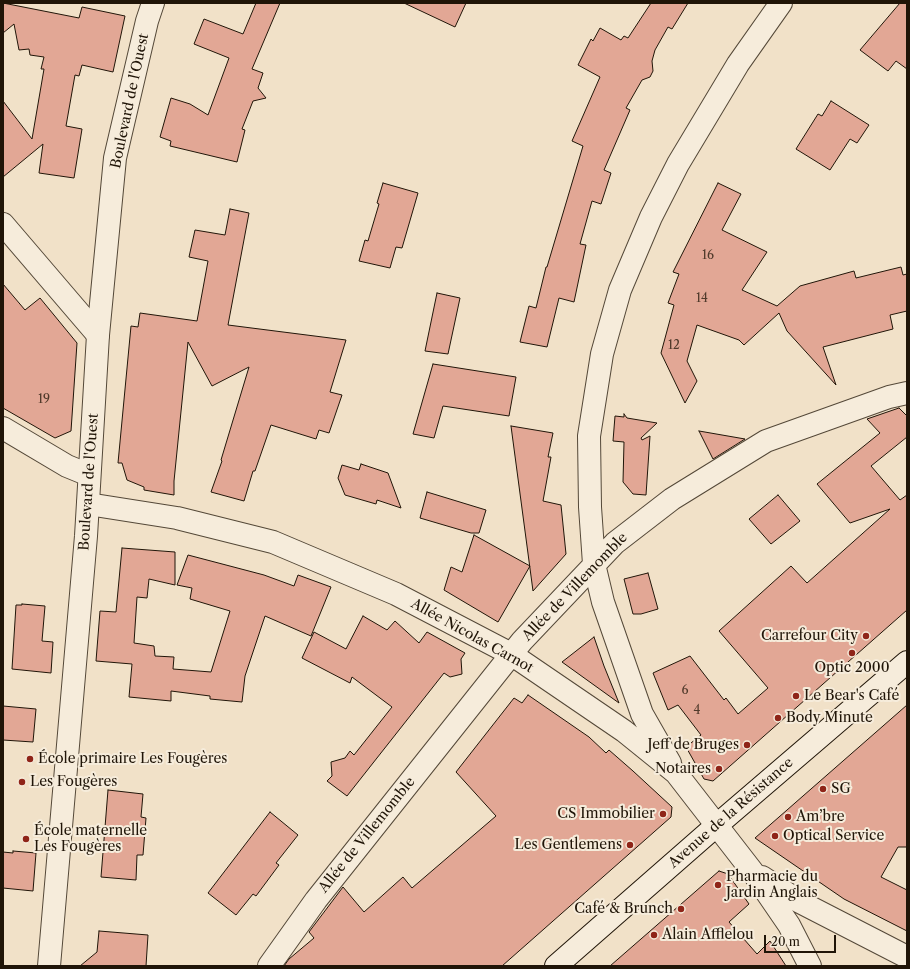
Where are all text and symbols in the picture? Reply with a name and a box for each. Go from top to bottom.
street label: Boulevard de l'Ouest [107,32,153,170]
house number: 16 [702,249,714,263]
house number: 14 [696,292,708,306]
house number: 12 [668,339,680,353]
house number: 19 [38,393,50,407]
street label: Boulevard de l'Ouest [76,413,102,551]
street label: Allée de Villemomble [519,529,631,645]
street label: Allée Nicolas Carnot [408,595,536,677]
place label: Carrefour City [761,628,858,644]
marker: Carrefour City [861,631,871,641]
marker: Optic 2000 [847,648,857,658]
place label: Optic 2000 [814,660,890,676]
house number: 6 [681,684,689,698]
place label: Le Bear's Café [804,688,899,704]
marker: Le Bear's Café [791,691,801,701]
house number: 4 [694,704,700,718]
place label: Body Minute [786,710,873,726]
marker: Body Minute [773,713,783,723]
place label: Jeff de Bruges [647,737,739,753]
marker: Jeff de Bruges [742,740,752,750]
place label: École primaire Les Fougères [38,751,227,767]
marker: École primaire Les Fougères [25,754,35,764]
street label: Avenue de la Résistance [665,754,797,872]
place label: Notaires [655,761,711,777]
marker: Notaires [714,764,724,774]
place label: Les Fougères [30,774,117,790]
street label: Allée de Villemomble [315,774,419,896]
marker: Les Fougères [17,777,27,787]
place label: SG [831,781,851,797]
marker: SG [818,784,828,794]
place label: CS Immobilier [557,806,655,822]
marker: CS Immobilier [658,809,668,819]
place label: Am’bre [796,809,845,825]
marker: Am’bre [783,812,793,822]
place label: École maternelle Les Fougères [34,823,147,856]
place label: Optical Service [783,828,884,844]
marker: Optical Service [770,831,780,841]
marker: École maternelle Les Fougères [21,834,31,844]
place label: Les Gentlemens [515,837,622,853]
marker: Les Gentlemens [625,840,635,850]
place label: Pharmacie du Jardin Anglais [726,869,818,902]
marker: Pharmacie du Jardin Anglais [713,880,723,890]
place label: Café & Brunch [574,901,673,917]
marker: Café & Brunch [676,904,686,914]
place label: Alain Afflelou [662,927,754,943]
scale bar [766,927,838,953]
marker: Alain Afflelou [649,930,659,940]
text: 20 m [771,934,800,949]

